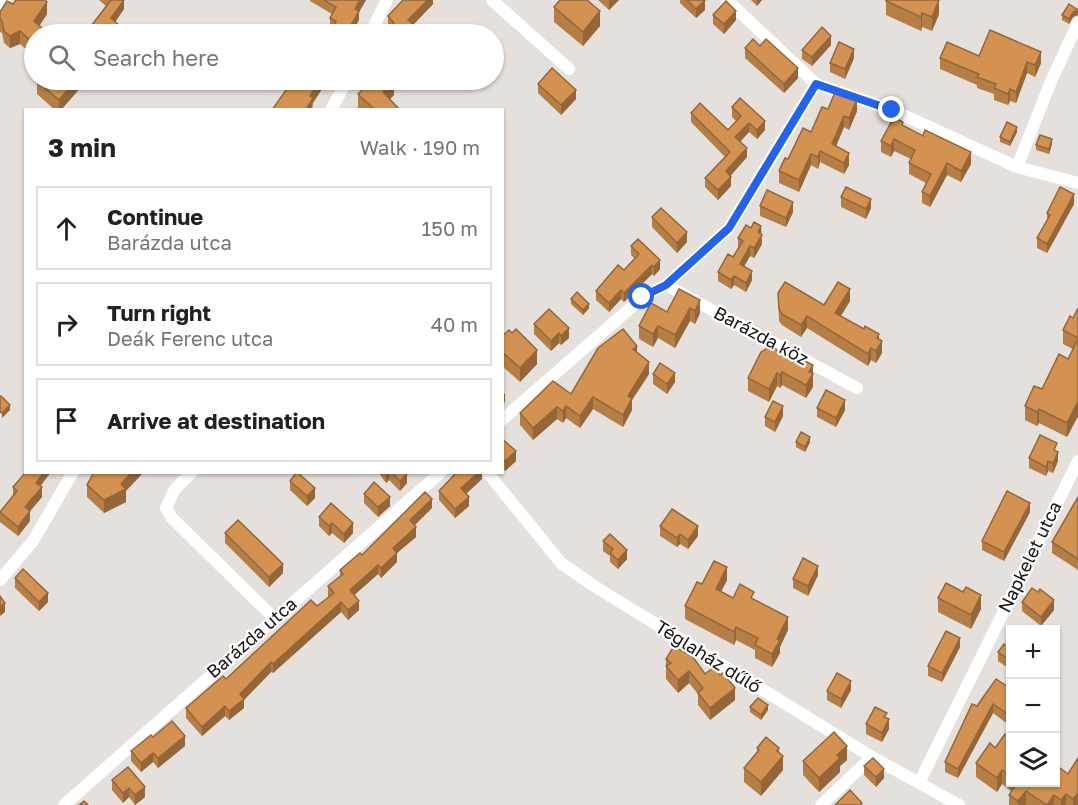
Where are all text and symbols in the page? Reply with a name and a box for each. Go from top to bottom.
search box [24,24,504,90]
icon: search [45,41,78,74]
text: Search here [93,44,219,71]
route end [878,96,904,122]
text: 3 min [48,132,116,163]
text: Walk · 190 m [360,135,480,159]
text: Continue [107,203,203,230]
icon: ahead [50,212,83,245]
text: 150 m [422,216,478,240]
text: Barázda utca [107,230,232,254]
route start [628,283,654,309]
text: Turn right [107,299,211,326]
street label: Barázda köz [710,301,813,369]
icon: right [50,308,83,341]
text: 40 m [431,312,478,336]
text: Deák Ferenc utca [107,326,273,350]
icon: arrive [50,404,83,437]
text: Arrive at destination [107,407,325,434]
street label: Napkelet utca [993,497,1066,616]
street label: Barázda utca [202,592,301,682]
street label: Téglaház dűlő [652,615,766,697]
map controls [1006,625,1060,787]
button: + [1006,625,1060,679]
button: − [1006,679,1060,733]
button: layers [1006,733,1060,787]

